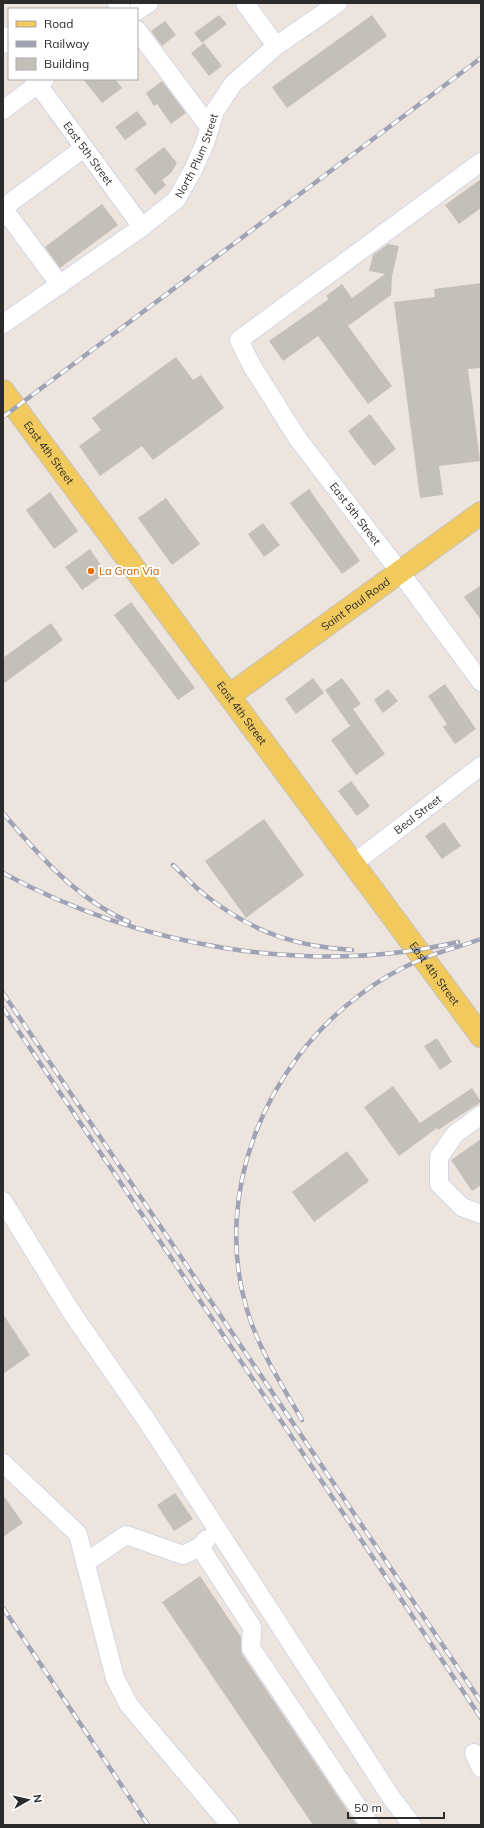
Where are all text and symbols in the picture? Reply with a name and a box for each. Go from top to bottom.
legend [8,8,138,80]
text: Road [44,16,73,31]
text: Railway [44,36,90,51]
text: Building [44,56,89,71]
street label: North Plum Street [172,112,221,200]
street label: East 5th Street [60,119,116,188]
street label: East 4th Street [21,418,77,487]
street label: East 5th Street [327,480,384,548]
place label: La Gran Via [99,564,159,578]
marker: La Gran Via [86,566,96,576]
street label: Saint Paul Road [318,574,393,634]
street label: East 4th Street [214,679,270,748]
street label: Beal Street [391,792,444,837]
street label: East 4th Street [406,939,463,1008]
north arrow [8,1780,48,1820]
text: N [30,1794,45,1804]
scale bar [348,1794,444,1820]
text: 50 m [354,1800,382,1815]

